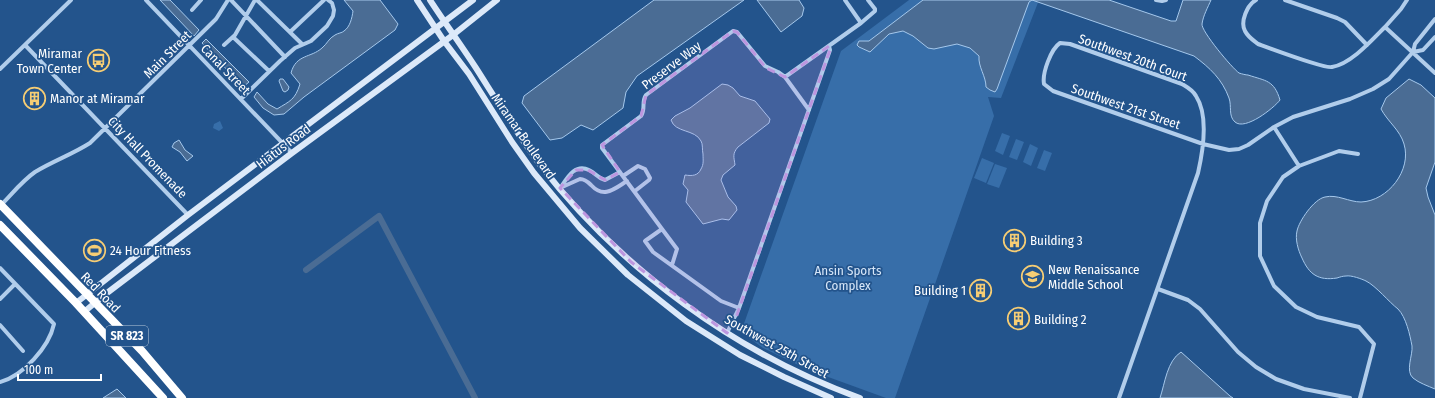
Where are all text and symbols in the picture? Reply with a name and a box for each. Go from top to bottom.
street label: Main Street [141,27,195,81]
street label: Southwest 20th Court [1077,31,1190,84]
street label: Preserve Way [639,38,704,93]
street label: Canal Street [198,41,254,98]
place label: Miramar Town Center [17,46,82,76]
bus stop icon: Miramar Town Center [85,47,111,73]
street label: Southwest 21st Street [1069,81,1183,132]
building icon: Manor at Miramar [21,85,47,111]
place label: Manor at Miramar [50,91,145,106]
street label: Miramar Boulevard [489,91,559,182]
street label: City Hall Promenade [105,113,190,201]
street label: Hiatus Road [253,121,313,172]
building icon: Building 3 [1001,227,1027,253]
place label: Building 3 [1030,233,1083,248]
sports icon: 24 Hour Fitness [81,237,107,263]
place label: 24 Hour Fitness [110,243,191,258]
place label: New Renaissance Middle School [1048,262,1140,292]
park label: Ansin Sports Complex [815,263,882,293]
school or university icon: New Renaissance Middle School [1020,263,1046,289]
street label: Red Road [78,269,124,316]
building icon: Building 1 [968,277,994,303]
place label: Building 1 [914,283,966,298]
building icon: Building 2 [1005,306,1031,332]
street label: Southwest 25th Street [722,312,832,382]
place label: Building 2 [1034,312,1087,327]
road number: SR 823 [106,326,148,346]
scale bar [18,356,101,382]
text: 100 m [24,363,53,377]

